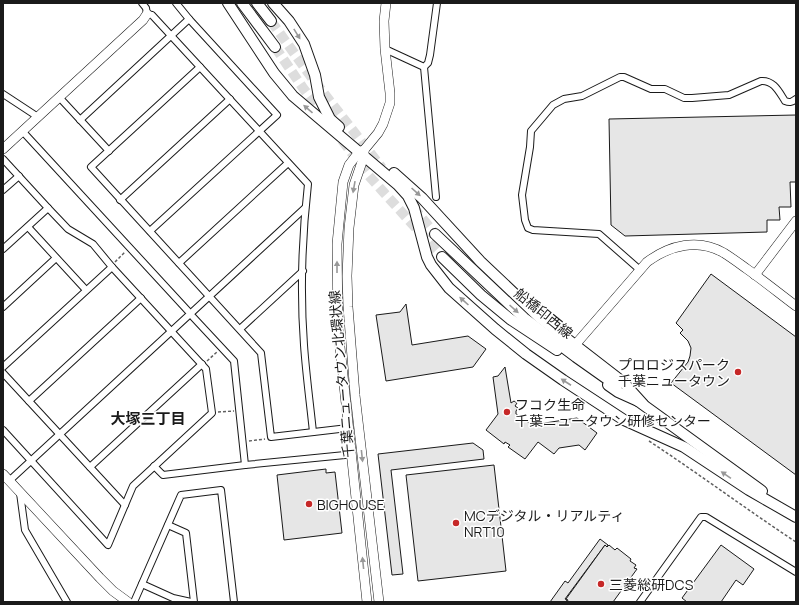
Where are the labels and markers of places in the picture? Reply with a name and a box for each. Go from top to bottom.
place label: プロロジスパーク 千葉ニュータウン [618,355,730,390]
marker: プロロジスパーク 千葉ニュータウン [733,367,743,377]
place label: フコク生命 千葉ニュータウン研修センター [515,395,711,430]
marker: フコク生命 千葉ニュータウン研修センター [502,407,512,417]
place label: BIGHOUSE [317,495,384,514]
marker: BIGHOUSE [304,499,314,509]
place label: MCデジタル・リアルティ NRT10 [464,506,625,541]
marker: MCデジタル・リアルティ NRT10 [451,518,461,528]
place label: 三菱総研DCS [609,575,694,594]
marker: 三菱総研DCS [596,579,606,589]

